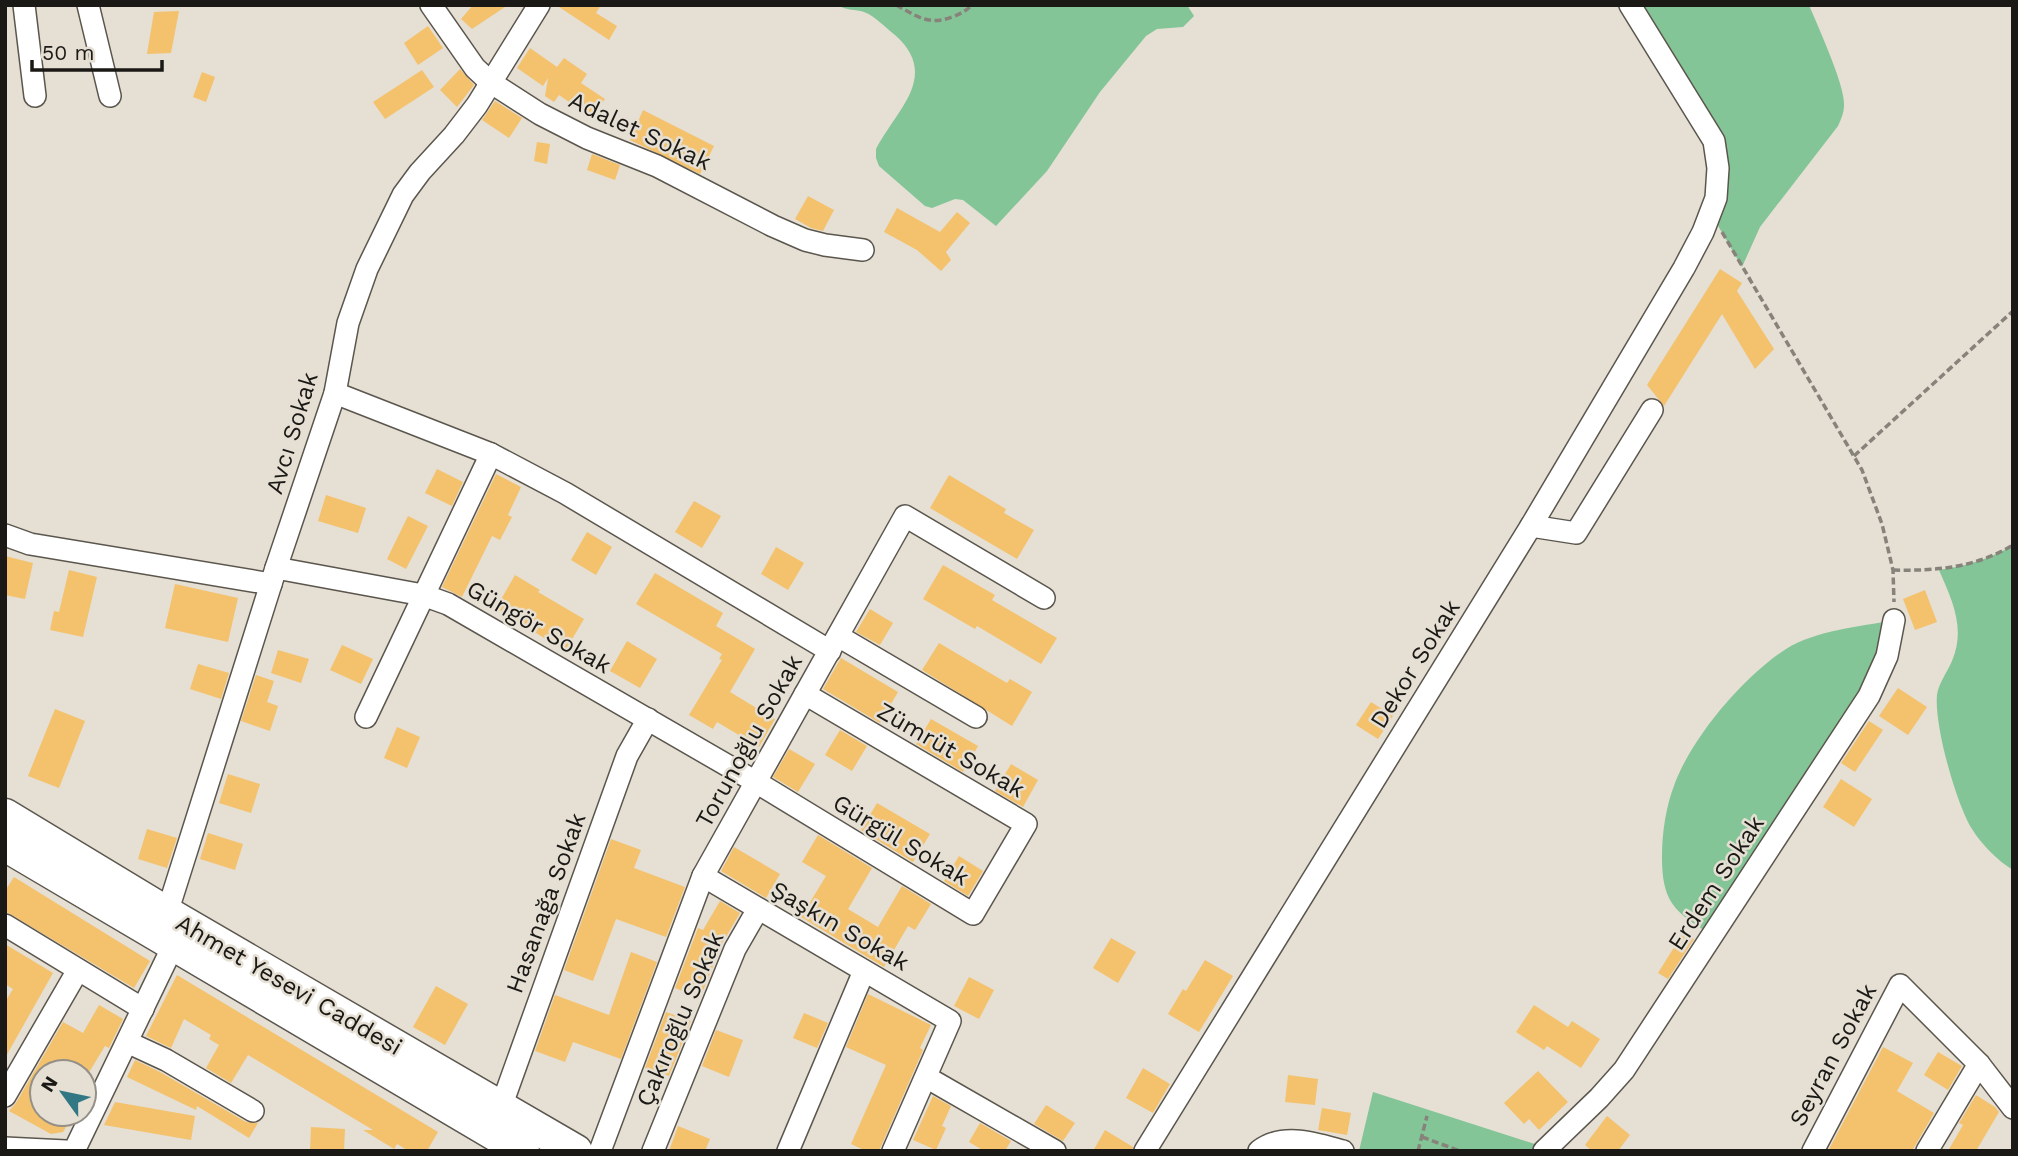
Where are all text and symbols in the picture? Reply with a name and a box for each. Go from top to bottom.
scale bar [32,28,161,72]
text: 50 m [42,40,94,65]
street label: Adalet Sokak [564,86,716,176]
street label: Avcı Sokak [260,368,324,497]
street label: Güngör Sokak [462,574,616,680]
street label: Dekor Sokak [1364,594,1466,734]
street label: Torunoğlu Sokak [690,649,808,832]
street label: Zümrüt Sokak [872,696,1030,804]
street label: Gürgül Sokak [828,788,975,892]
street label: Hasanağa Sokak [500,809,592,997]
street label: Erdem Sokak [1662,810,1770,956]
street label: Şaşkın Sokak [766,875,914,977]
street label: Ahmet Yesevi Caddesi [171,909,407,1061]
street label: Çakıroğlu Sokak [631,927,730,1111]
street label: Seyran Sokak [1784,979,1883,1131]
north arrow [28,1058,98,1128]
text: N [36,1072,63,1096]

